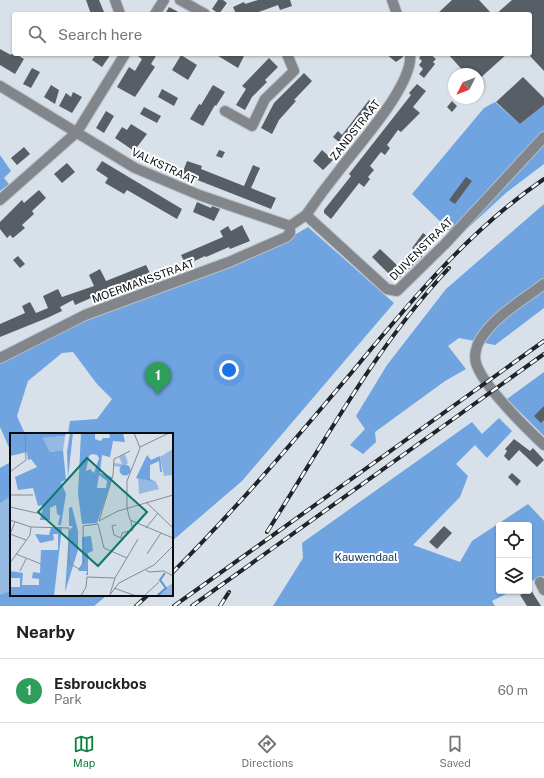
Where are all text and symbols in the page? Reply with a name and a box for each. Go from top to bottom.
search box [12,12,532,56]
icon: search [26,23,48,45]
text: Search here [58,26,142,43]
north arrow [448,68,484,104]
street label: ZANDSTRAAT [328,97,383,163]
street label: VALKSTRAAT [130,146,199,186]
street label: DUIVENSTRAAT [387,215,455,283]
street label: MOERMANSSTRAAT [90,257,196,305]
your location [219,360,239,380]
pin: 1 [145,362,171,395]
inset map [10,433,173,596]
map controls [496,522,532,594]
button: locate [496,522,532,558]
park label: Kauwendaal [335,551,397,563]
button: layers [496,558,532,594]
text: Nearby [16,622,75,642]
text: Esbrouckbos [54,675,147,692]
text: 1 [26,683,32,698]
text: 60 m [498,683,528,698]
text: Park [54,692,82,707]
tab: Map [73,733,95,769]
tab: Directions [242,733,293,769]
tab: Saved [439,733,471,769]

